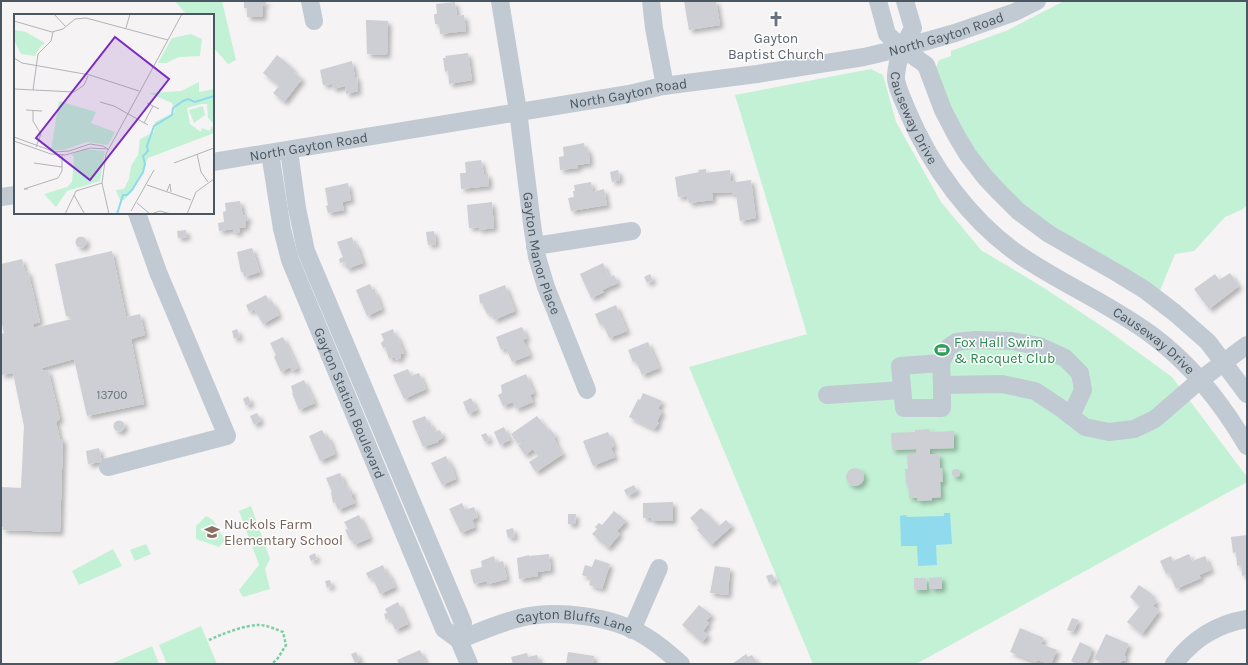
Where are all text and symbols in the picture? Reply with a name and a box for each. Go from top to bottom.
street label: North Gayton Road [887,9,1006,60]
church icon: Gayton Baptist Church [767,10,785,28]
inset map [14,14,214,214]
place label: Gayton Baptist Church [728,30,824,63]
street label: Causeway Drive [887,71,941,167]
street label: North Gayton Road [568,75,688,113]
street label: North Gayton Road [248,129,369,165]
street label: Gayton Manor Place [519,191,564,317]
street label: Causeway Drive [1110,303,1198,378]
street label: Gayton Station Boulevard [310,325,388,481]
place label: Fox Hall Swim & Racquet Club [954,334,1055,367]
sports icon: Fox Hall Swim & Racquet Club [933,341,951,359]
house number: 13700 [97,388,127,402]
place label: Nuckols Farm Elementary School [224,516,343,549]
school or university icon: Nuckols Farm Elementary School [203,523,221,541]
street label: Gayton Bluffs Lane [514,606,635,638]

